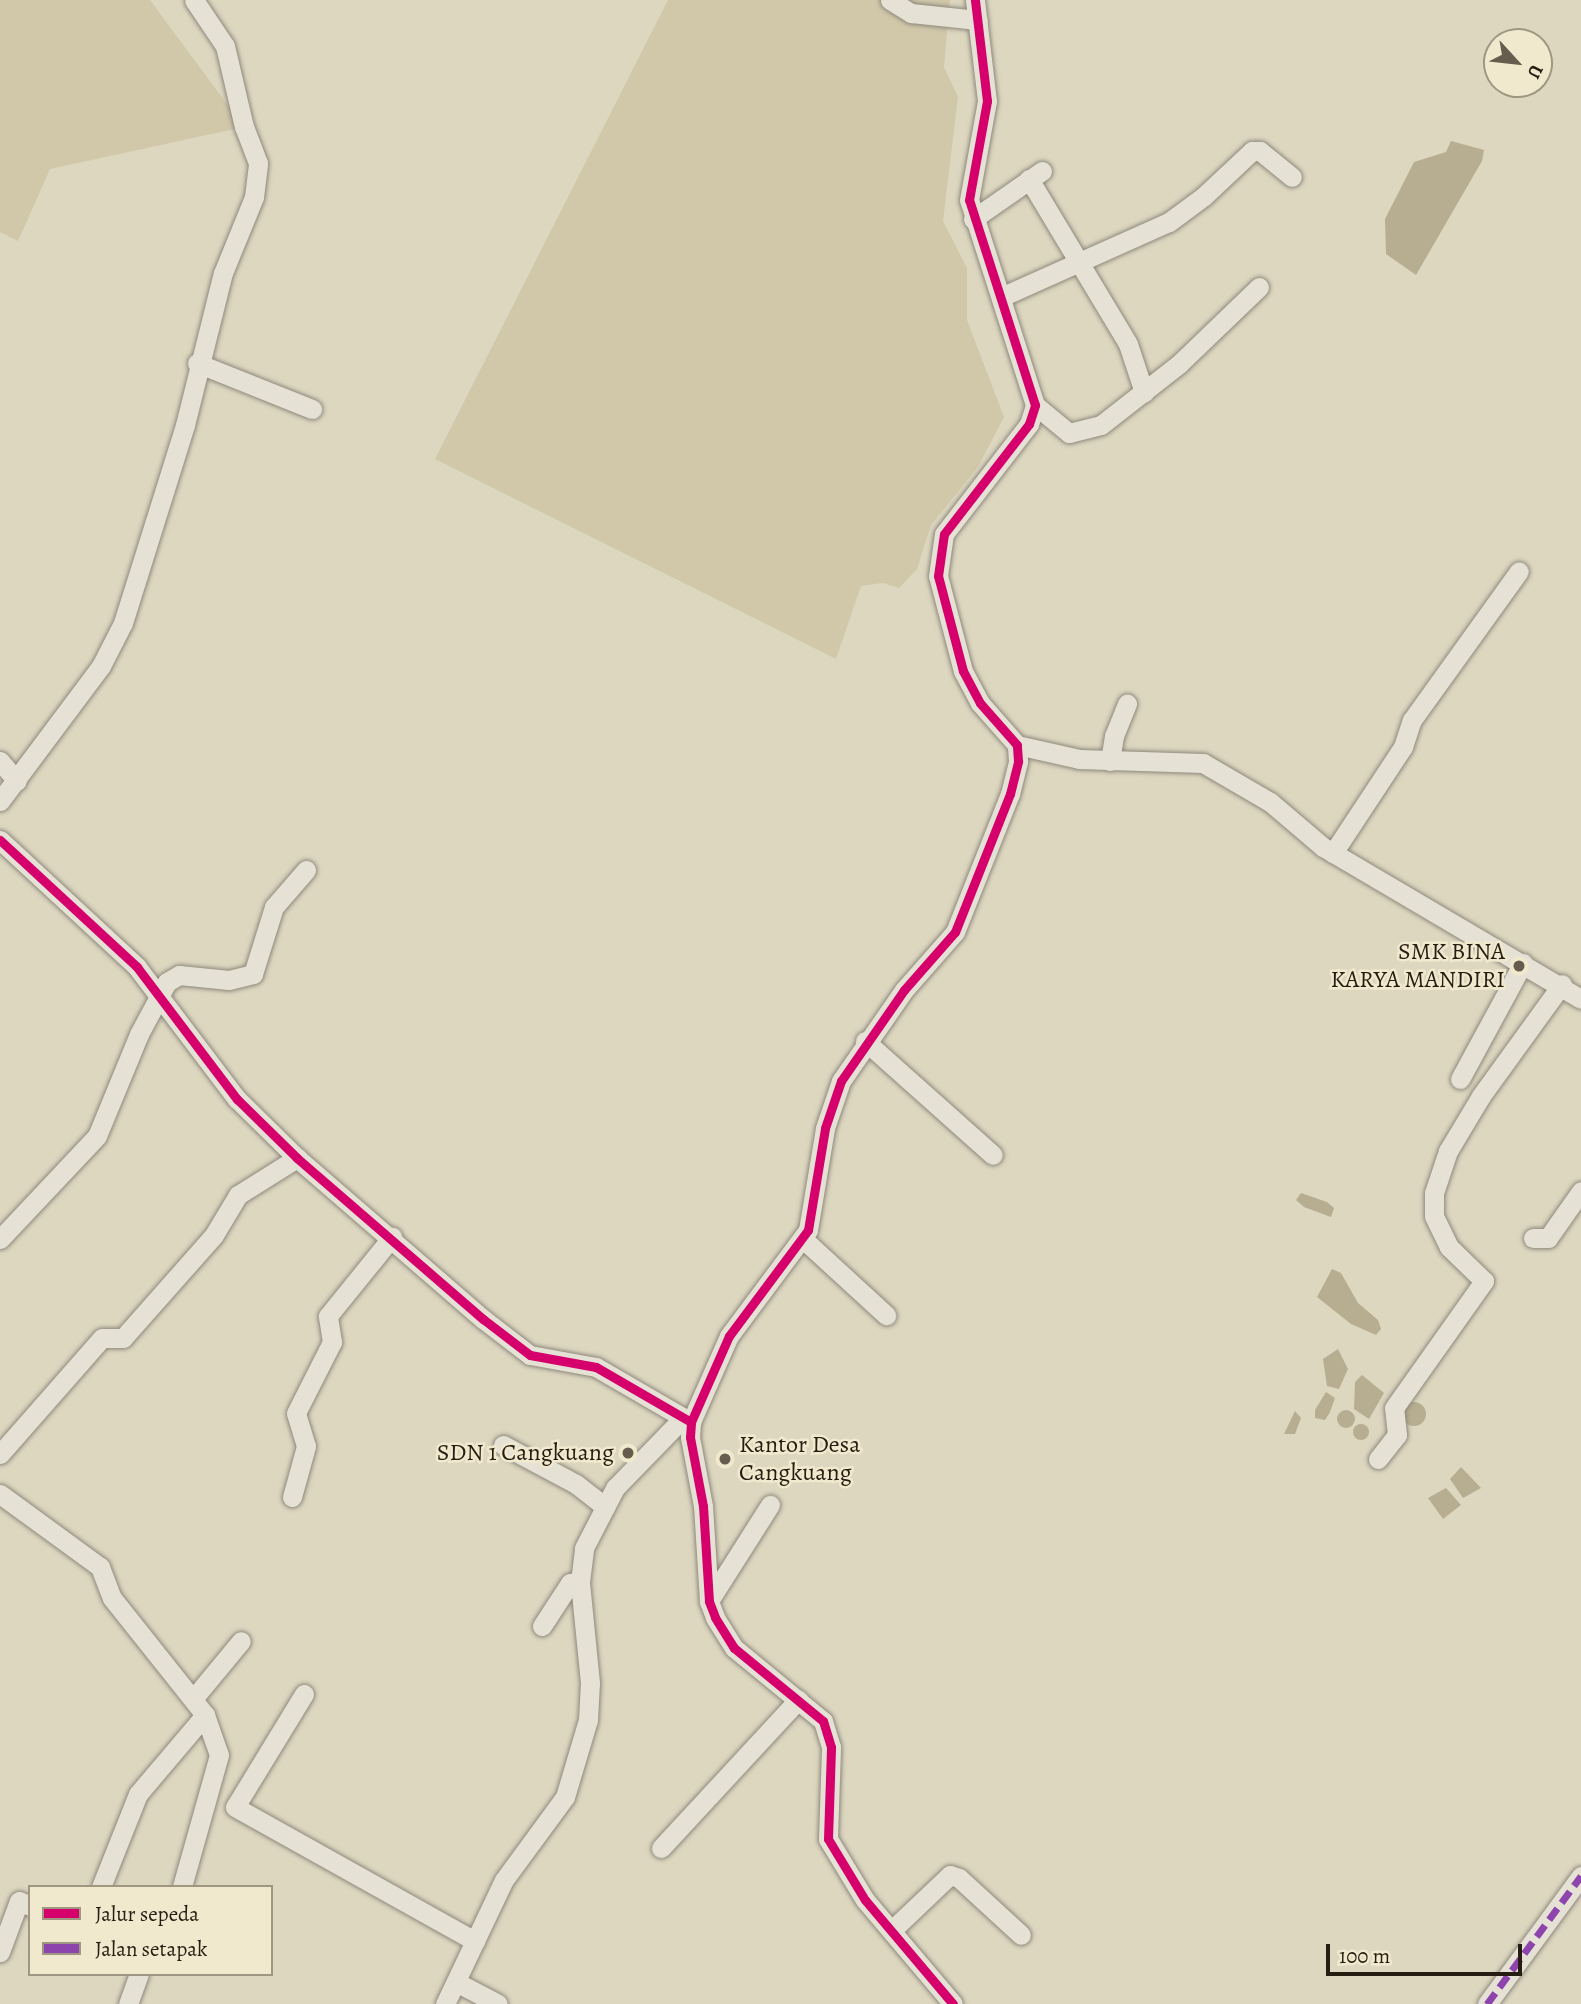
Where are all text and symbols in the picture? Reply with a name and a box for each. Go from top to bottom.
north arrow [1483,28,1553,98]
text: U [1521,60,1549,83]
place label: SMK BINA KARYA MANDIRI [1330,938,1505,994]
marker: SMK BINA KARYA MANDIRI [1511,958,1527,974]
place label: Kantor Desa Cangkuang [739,1431,860,1487]
place label: SDN 1 Cangkuang [437,1439,614,1467]
marker: SDN 1 Cangkuang [620,1445,636,1461]
marker: Kantor Desa Cangkuang [717,1451,733,1467]
legend [28,1885,273,1976]
text: Jalur sepeda [95,1900,199,1928]
scale bar [1329,1930,1525,1974]
text: Jalan setapak [95,1935,207,1963]
text: 100 m [1339,1942,1390,1970]

